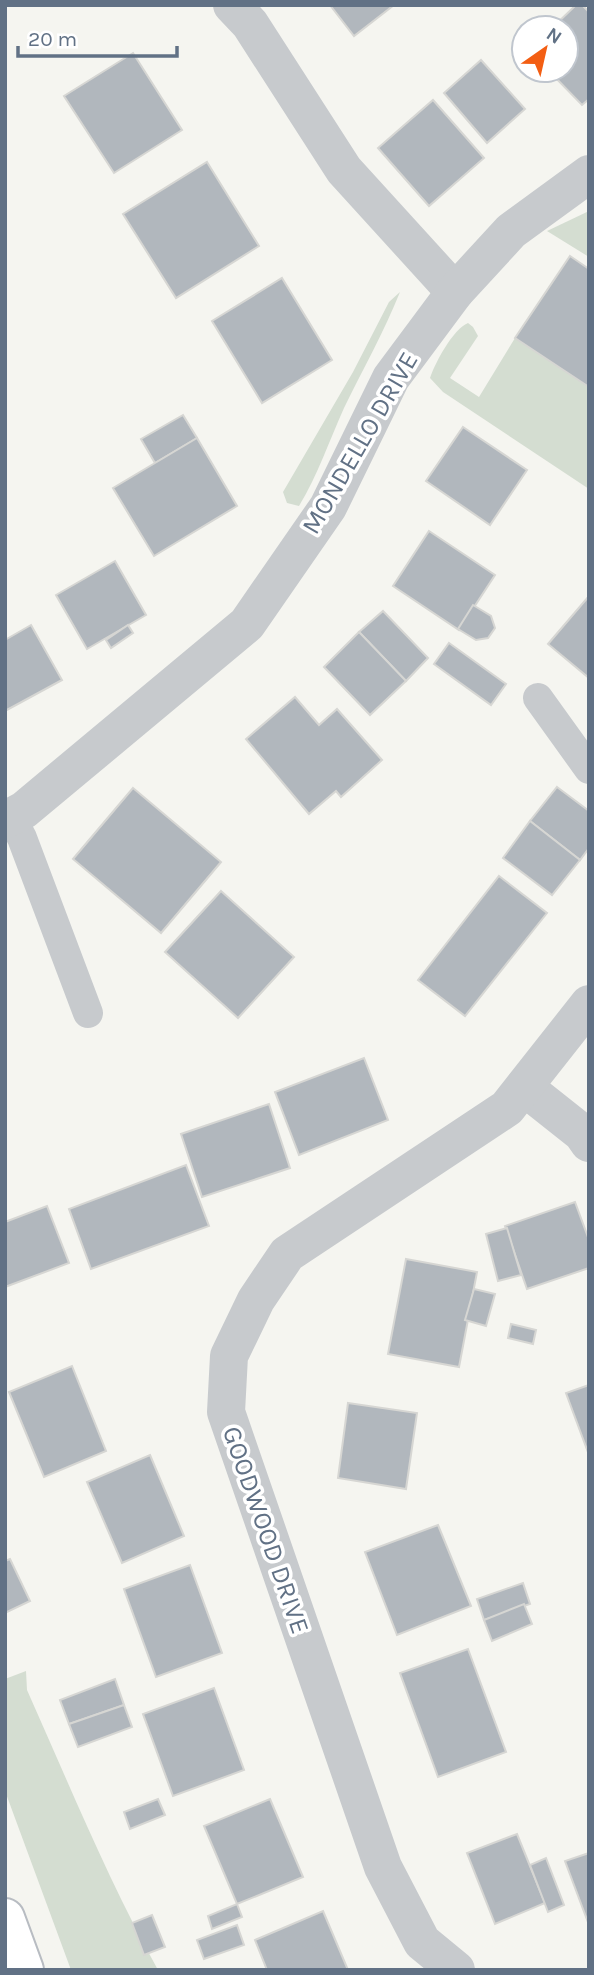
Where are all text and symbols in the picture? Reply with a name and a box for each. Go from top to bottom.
scale bar [18,14,177,58]
north arrow [510,14,580,84]
text: N [542,23,566,49]
text: 20 m [28,27,77,51]
street label: MONDELLO DRIVE [295,346,425,540]
street label: GOODWOOD DRIVE [216,1422,316,1638]

